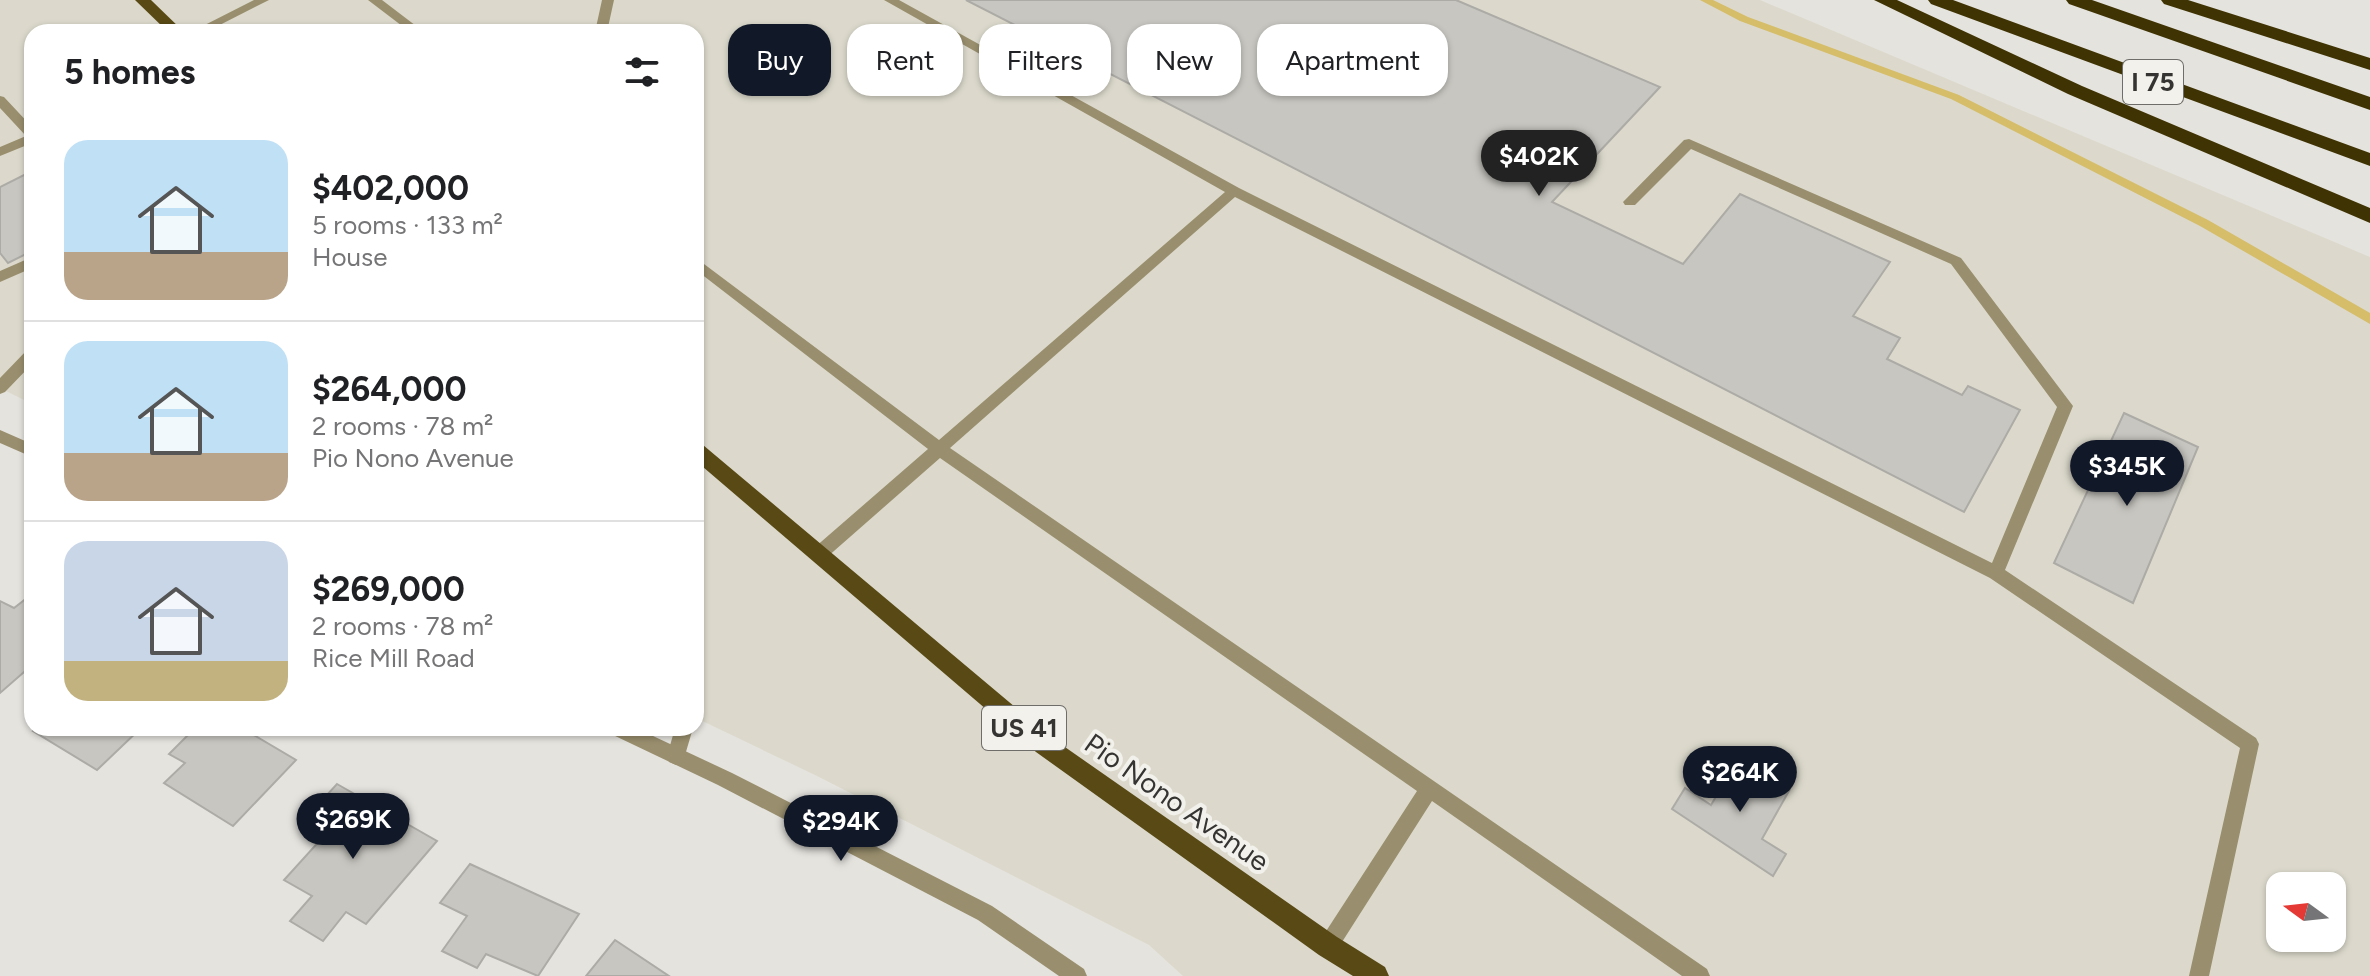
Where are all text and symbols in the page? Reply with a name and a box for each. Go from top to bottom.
chip: Buy [728,24,831,96]
chip: Rent [847,24,963,96]
chip: Filters [979,24,1111,96]
chip: New [1127,24,1241,96]
chip: Apartment [1257,24,1448,96]
icon: filters [620,50,664,94]
text: 5 homes [64,52,195,93]
road number: I 75 [2123,60,2183,104]
pin: $402K [1483,130,1595,198]
text: $402K [1499,140,1579,172]
text: $402,000 [312,168,469,209]
icon: home [128,172,224,268]
text: 5 rooms · 133 m² [312,209,503,241]
text: House [312,241,387,273]
text: $264,000 [312,369,467,410]
icon: home [128,373,224,469]
text: 2 rooms · 78 m² [312,410,493,442]
pin: $345K [2071,440,2183,508]
text: Pio Nono Avenue [312,442,514,474]
text: $345K [2088,450,2166,482]
text: $269,000 [312,569,465,610]
icon: home [128,573,224,669]
text: 2 rooms · 78 m² [312,610,493,642]
text: Rice Mill Road [312,642,475,674]
road number: US 41 [982,706,1066,750]
street label: Pio Nono Avenue [1078,726,1276,878]
pin: $264K [1684,746,1796,814]
text: $264K [1701,756,1779,788]
pin: $269K [297,793,409,861]
pin: $294K [785,795,897,863]
text: $269K [315,803,391,835]
text: $294K [802,805,880,837]
north arrow [2266,872,2346,952]
map controls [2266,872,2346,952]

